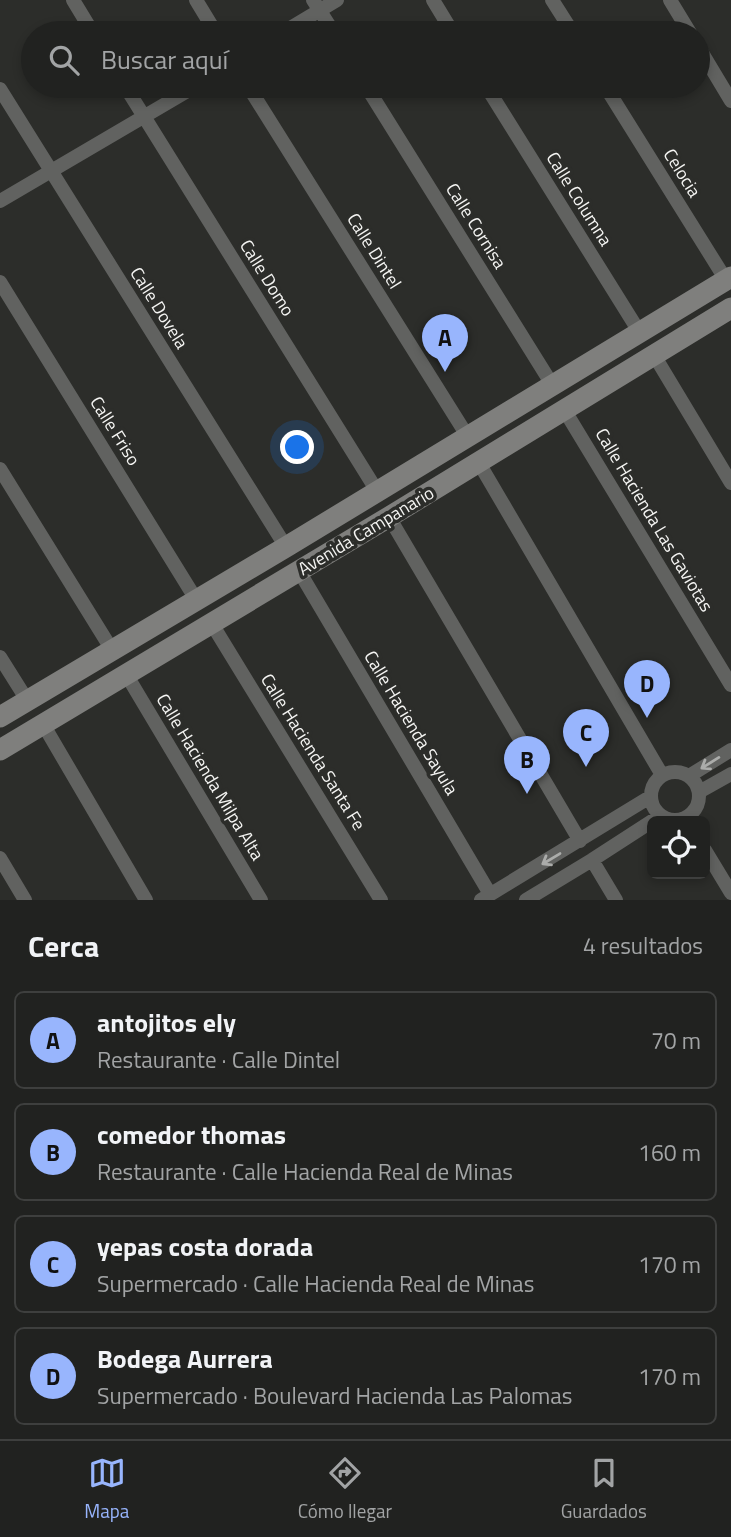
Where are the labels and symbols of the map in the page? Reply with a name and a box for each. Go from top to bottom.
street label: Celocia [657,143,708,202]
street label: Calle Columna [540,146,619,251]
street label: Calle Cornisa [439,178,513,274]
street label: Calle Dintel [340,208,408,294]
street label: Calle Domo [233,234,302,321]
street label: Calle Dovela [124,262,195,354]
pin: A [422,314,468,372]
street label: Calle Friso [83,391,147,471]
street label: Calle Hacienda Las Gaviotas [589,423,720,617]
your location [280,430,314,464]
street label: Avenida Campanario [292,479,439,582]
street label: Calle Hacienda Sayula [357,645,465,800]
pin: D [624,660,670,718]
street label: Calle Hacienda Santa Fe [254,668,373,835]
street label: Calle Hacienda Milpa Alta [150,688,271,865]
pin: C [563,709,609,767]
pin: B [504,736,550,794]
one-way arrow [700,757,720,771]
one-way arrow [541,852,561,866]

